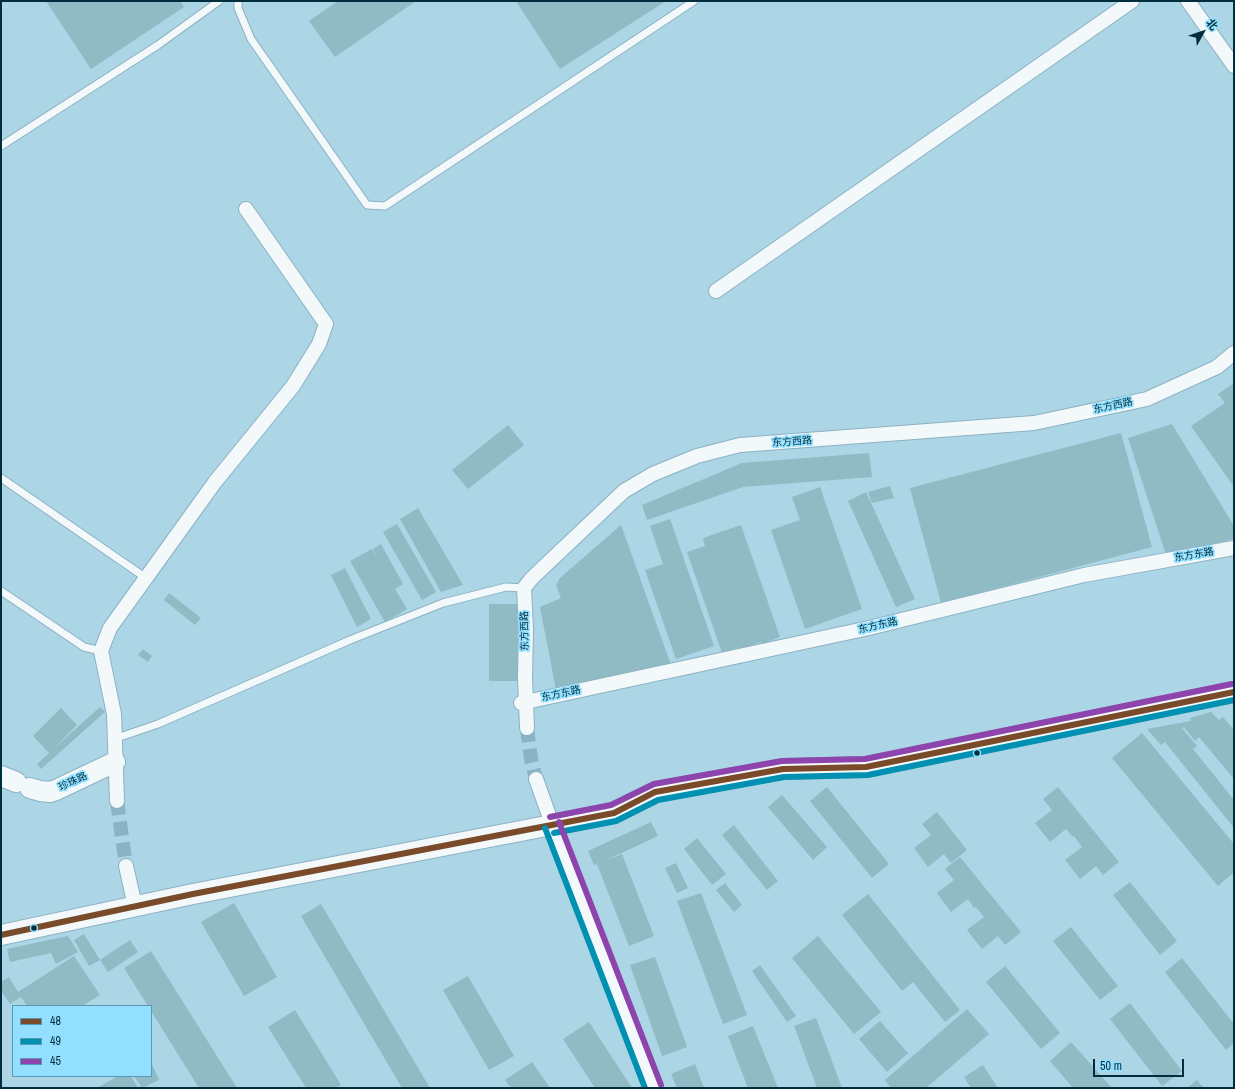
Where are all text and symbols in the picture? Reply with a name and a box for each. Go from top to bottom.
north arrow [1183,12,1223,52]
text: 北 [1203,16,1221,33]
street label: 东方西路 [1092,396,1134,416]
street label: 东方西路 [772,435,812,449]
street label: 东方东路 [1173,546,1215,564]
street label: 东方西路 [519,611,531,651]
street label: 东方东路 [857,616,899,636]
street label: 东方东路 [540,684,582,704]
unlabelled marker [972,748,982,758]
street label: 珍珠路 [57,770,89,794]
unlabelled marker [29,923,39,933]
legend [12,1005,152,1077]
text: 48 [50,1013,61,1029]
text: 49 [50,1033,61,1049]
scale bar [1095,1051,1186,1077]
text: 45 [50,1053,61,1069]
text: 50 m [1100,1058,1122,1074]

